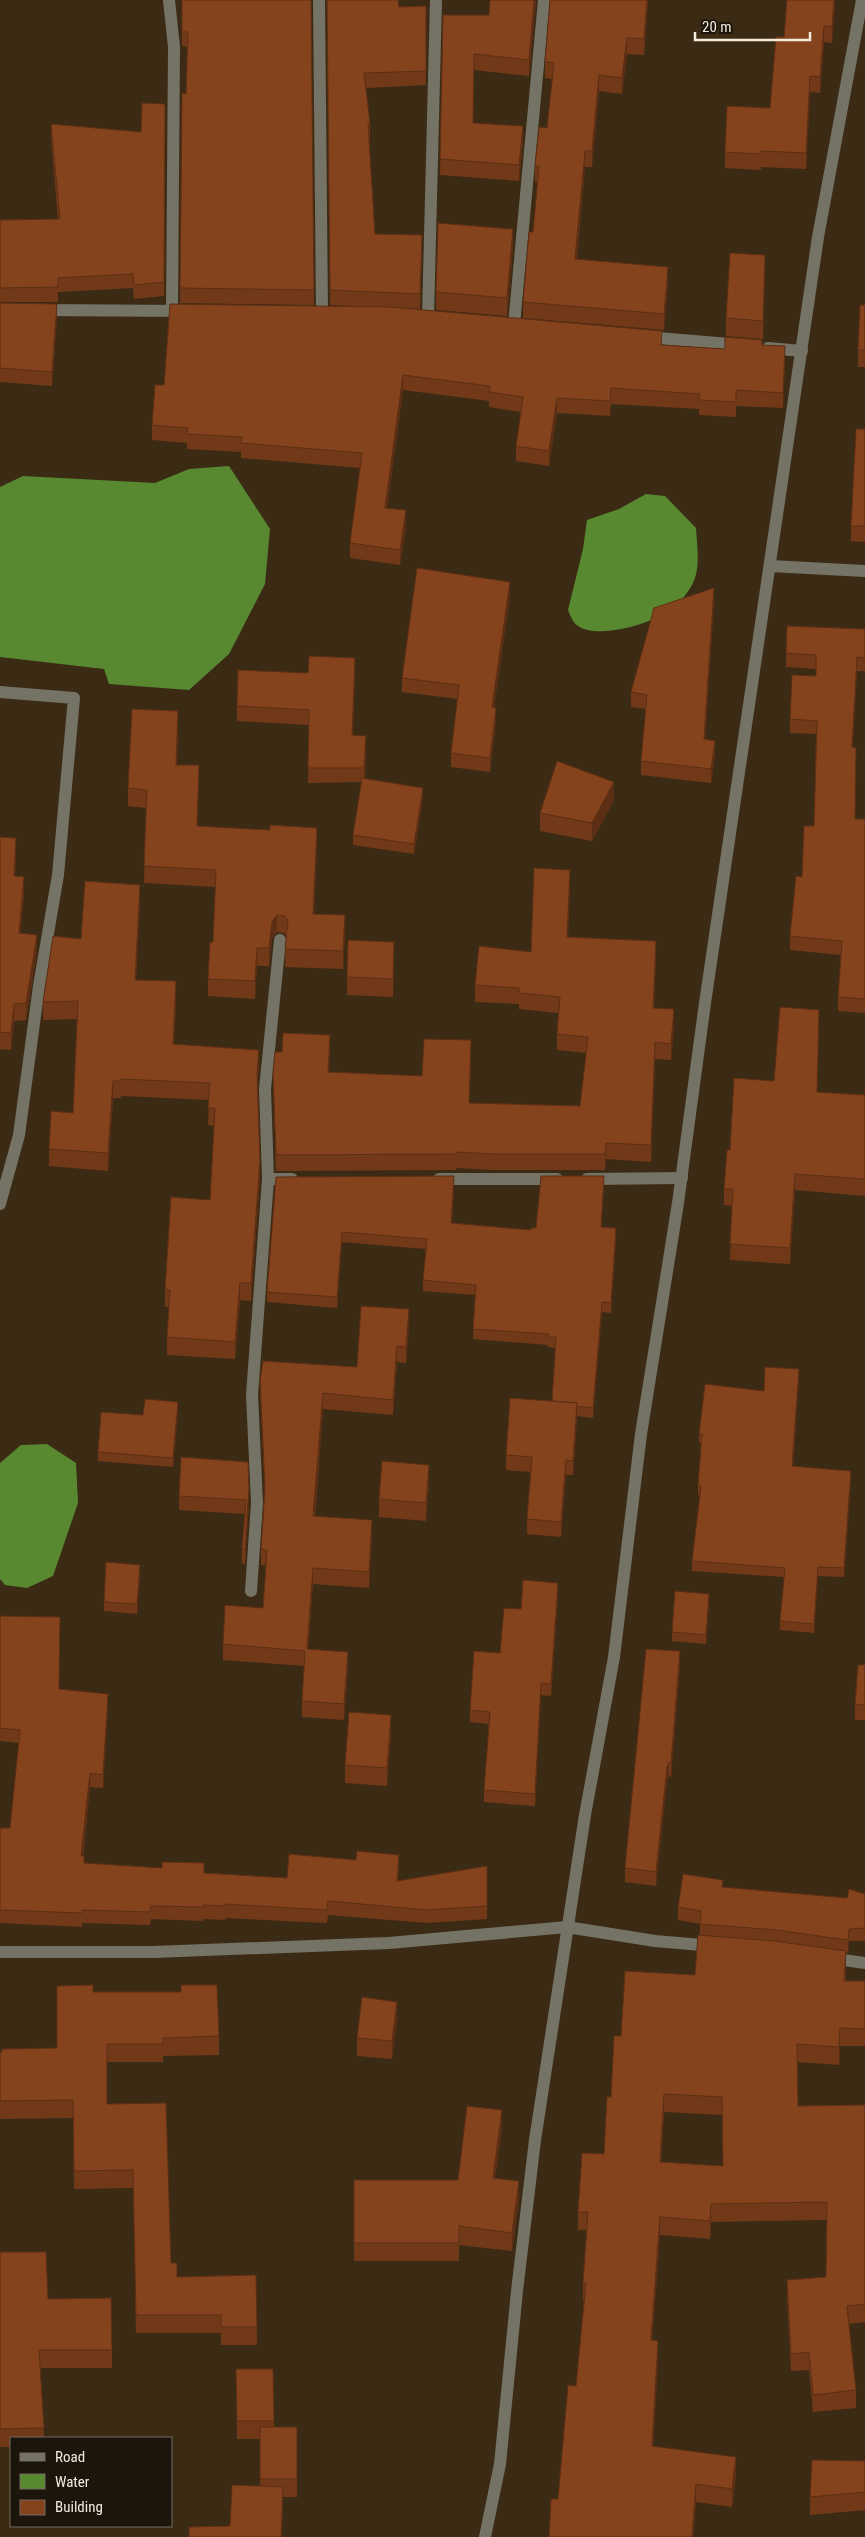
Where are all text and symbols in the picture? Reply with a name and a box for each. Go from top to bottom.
scale bar [695,10,810,42]
text: 20 m [702,18,732,36]
legend [10,2437,172,2527]
text: Road [55,2448,85,2466]
text: Water [55,2473,90,2491]
text: Building [55,2498,103,2516]

